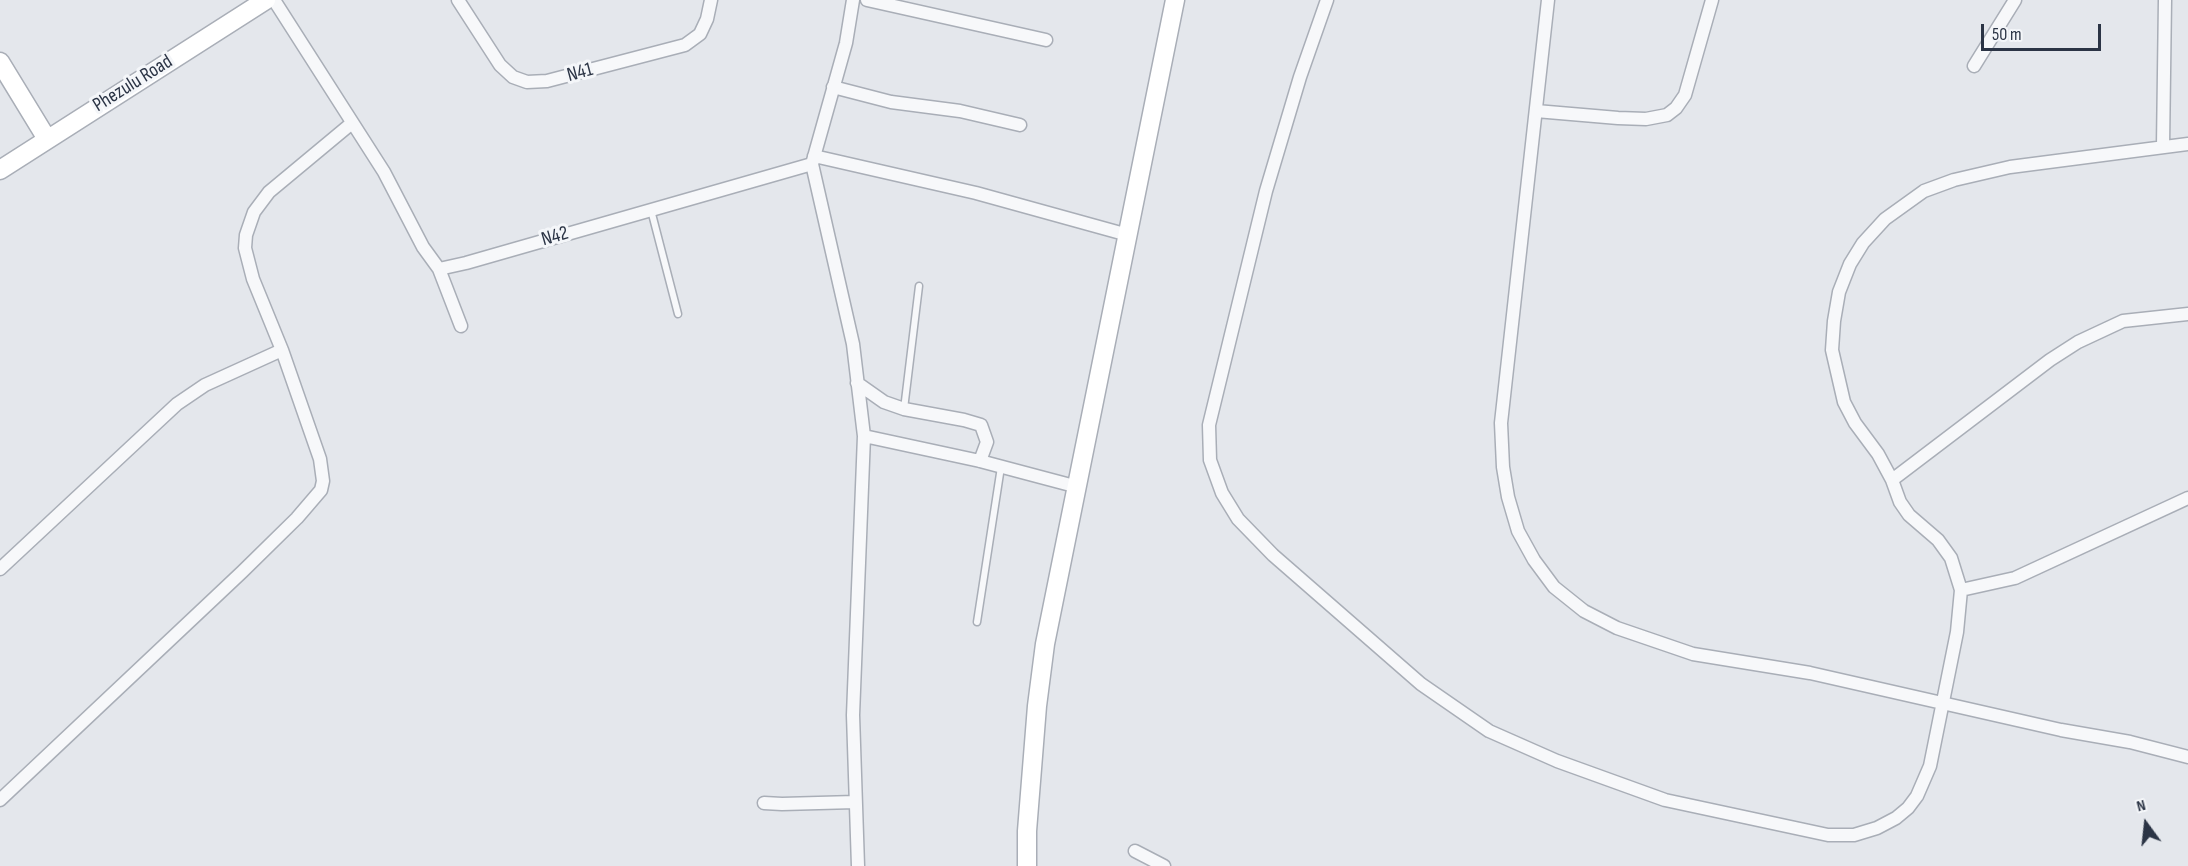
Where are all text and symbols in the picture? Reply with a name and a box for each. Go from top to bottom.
scale bar [1984,12,2104,50]
text: 50 m [1992,24,2022,45]
street label: Phezulu Road [89,50,177,118]
street label: N41 [565,58,595,88]
street label: N42 [539,222,571,252]
north arrow [2116,794,2176,854]
text: N [2135,796,2148,816]

